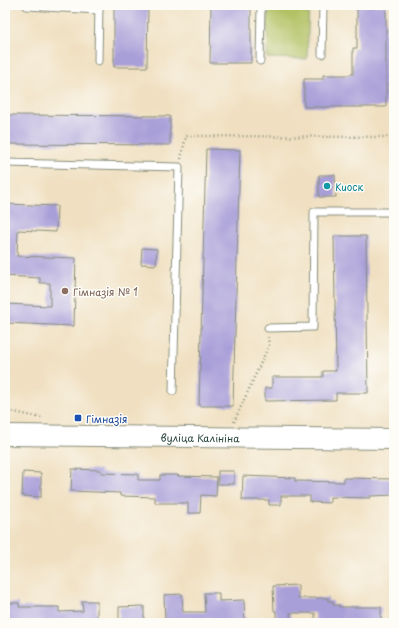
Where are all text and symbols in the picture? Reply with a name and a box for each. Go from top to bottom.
place label: Киоск [335,179,364,194]
marker: Киоск [322,181,332,191]
place label: Гімназія № 1 [73,284,138,299]
marker: Гімназія № 1 [60,286,70,296]
place label: Гімназія [86,411,127,426]
marker: Гімназія [73,413,83,423]
street label: вуліца Калініна [160,429,240,445]

